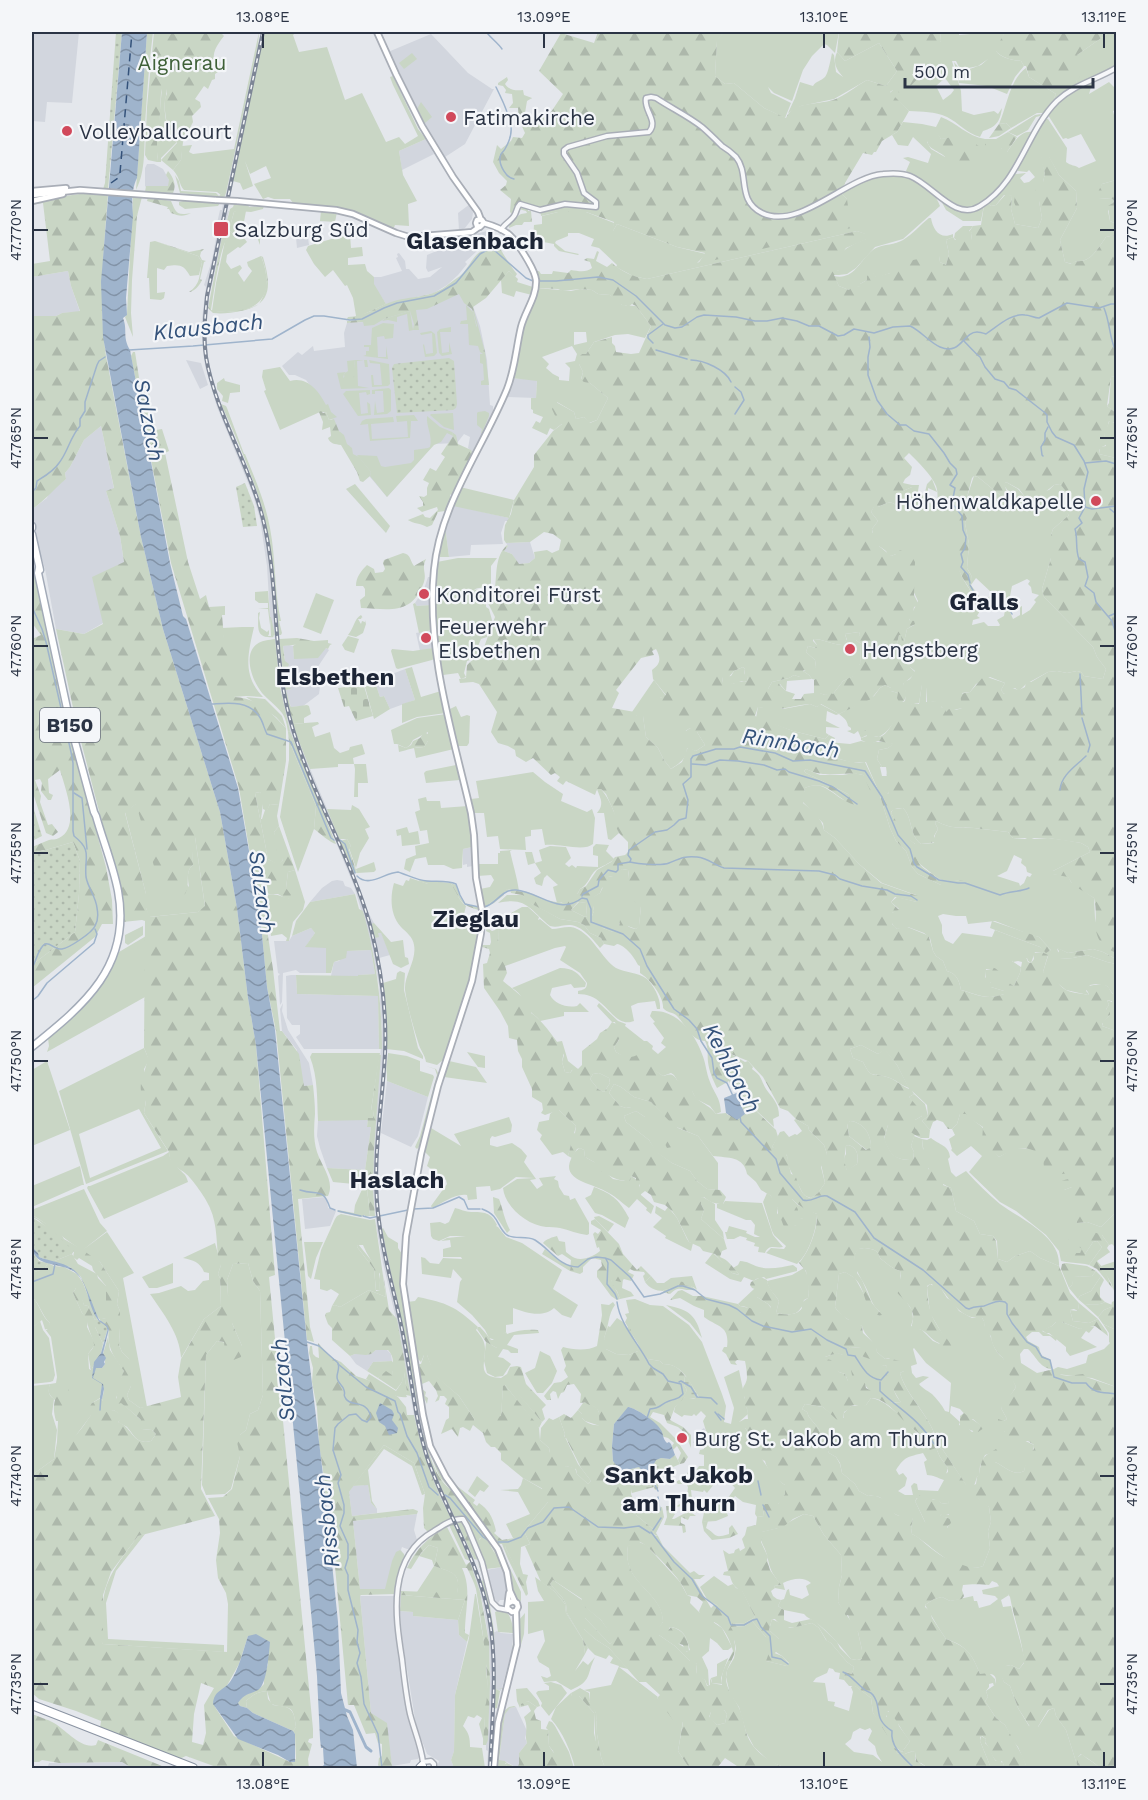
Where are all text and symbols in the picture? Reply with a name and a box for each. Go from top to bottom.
text: 13.08°E [236,8,290,26]
text: 13.09°E [517,8,571,26]
text: 13.10°E [800,8,848,26]
text: 13.11°E [1082,8,1127,26]
park label: Aignerau [138,50,226,75]
scale bar [905,51,1092,89]
text: 500 m [914,61,970,82]
place label: Fatimakirche [463,105,595,130]
marker: Fatimakirche [444,110,458,124]
place label: Volleyballcourt [79,119,232,144]
marker: Volleyballcourt [60,124,74,138]
text: 47.770°N [7,199,25,261]
text: 47.770°N [1123,199,1141,261]
place label: Salzburg Süd [234,217,369,242]
marker: Salzburg Süd [212,220,230,238]
district label: Glasenbach [406,227,544,255]
water label: Klausbach [152,309,264,345]
water label: Salzach [129,377,169,463]
text: 47.765°N [7,407,25,469]
text: 47.765°N [1123,407,1141,469]
place label: Höhenwaldkapelle [896,489,1084,514]
marker: Höhenwaldkapelle [1089,494,1103,508]
place label: Konditorei Fürst [436,582,601,607]
marker: Konditorei Fürst [417,587,431,601]
district label: Gfalls [949,588,1019,616]
place label: Feuerwehr Elsbethen [438,614,547,663]
text: 47.760°N [7,615,25,677]
text: 47.760°N [1123,615,1141,677]
marker: Feuerwehr Elsbethen [419,631,433,645]
place label: Hengstberg [862,637,979,662]
marker: Hengstberg [843,642,857,656]
district label: Elsbethen [275,663,395,691]
road number: B150 [40,708,100,742]
water label: Rinnbach [741,723,841,763]
text: 47.755°N [7,822,25,884]
text: 47.755°N [1123,822,1141,884]
water label: Salzach [244,849,280,935]
district label: Zieglau [433,905,519,933]
water label: Kehlbach [698,1019,766,1117]
text: 47.750°N [7,1030,25,1092]
text: 47.750°N [1123,1030,1141,1092]
district label: Haslach [350,1166,444,1194]
text: 47.745°N [7,1238,25,1300]
text: 47.745°N [1123,1238,1141,1300]
water label: Salzach [266,1337,300,1423]
place label: Burg St. Jakob am Thurn [694,1426,948,1451]
marker: Burg St. Jakob am Thurn [675,1431,689,1445]
text: 47.740°N [7,1445,25,1507]
text: 47.740°N [1123,1445,1141,1507]
district label: Sankt Jakob am Thurn [605,1461,753,1517]
water label: Rissbach [310,1473,344,1569]
text: 47.735°N [7,1653,25,1715]
text: 47.735°N [1123,1653,1141,1715]
text: 13.08°E [236,1775,290,1793]
text: 13.09°E [517,1775,571,1793]
text: 13.10°E [800,1775,848,1793]
text: 13.11°E [1082,1775,1127,1793]

